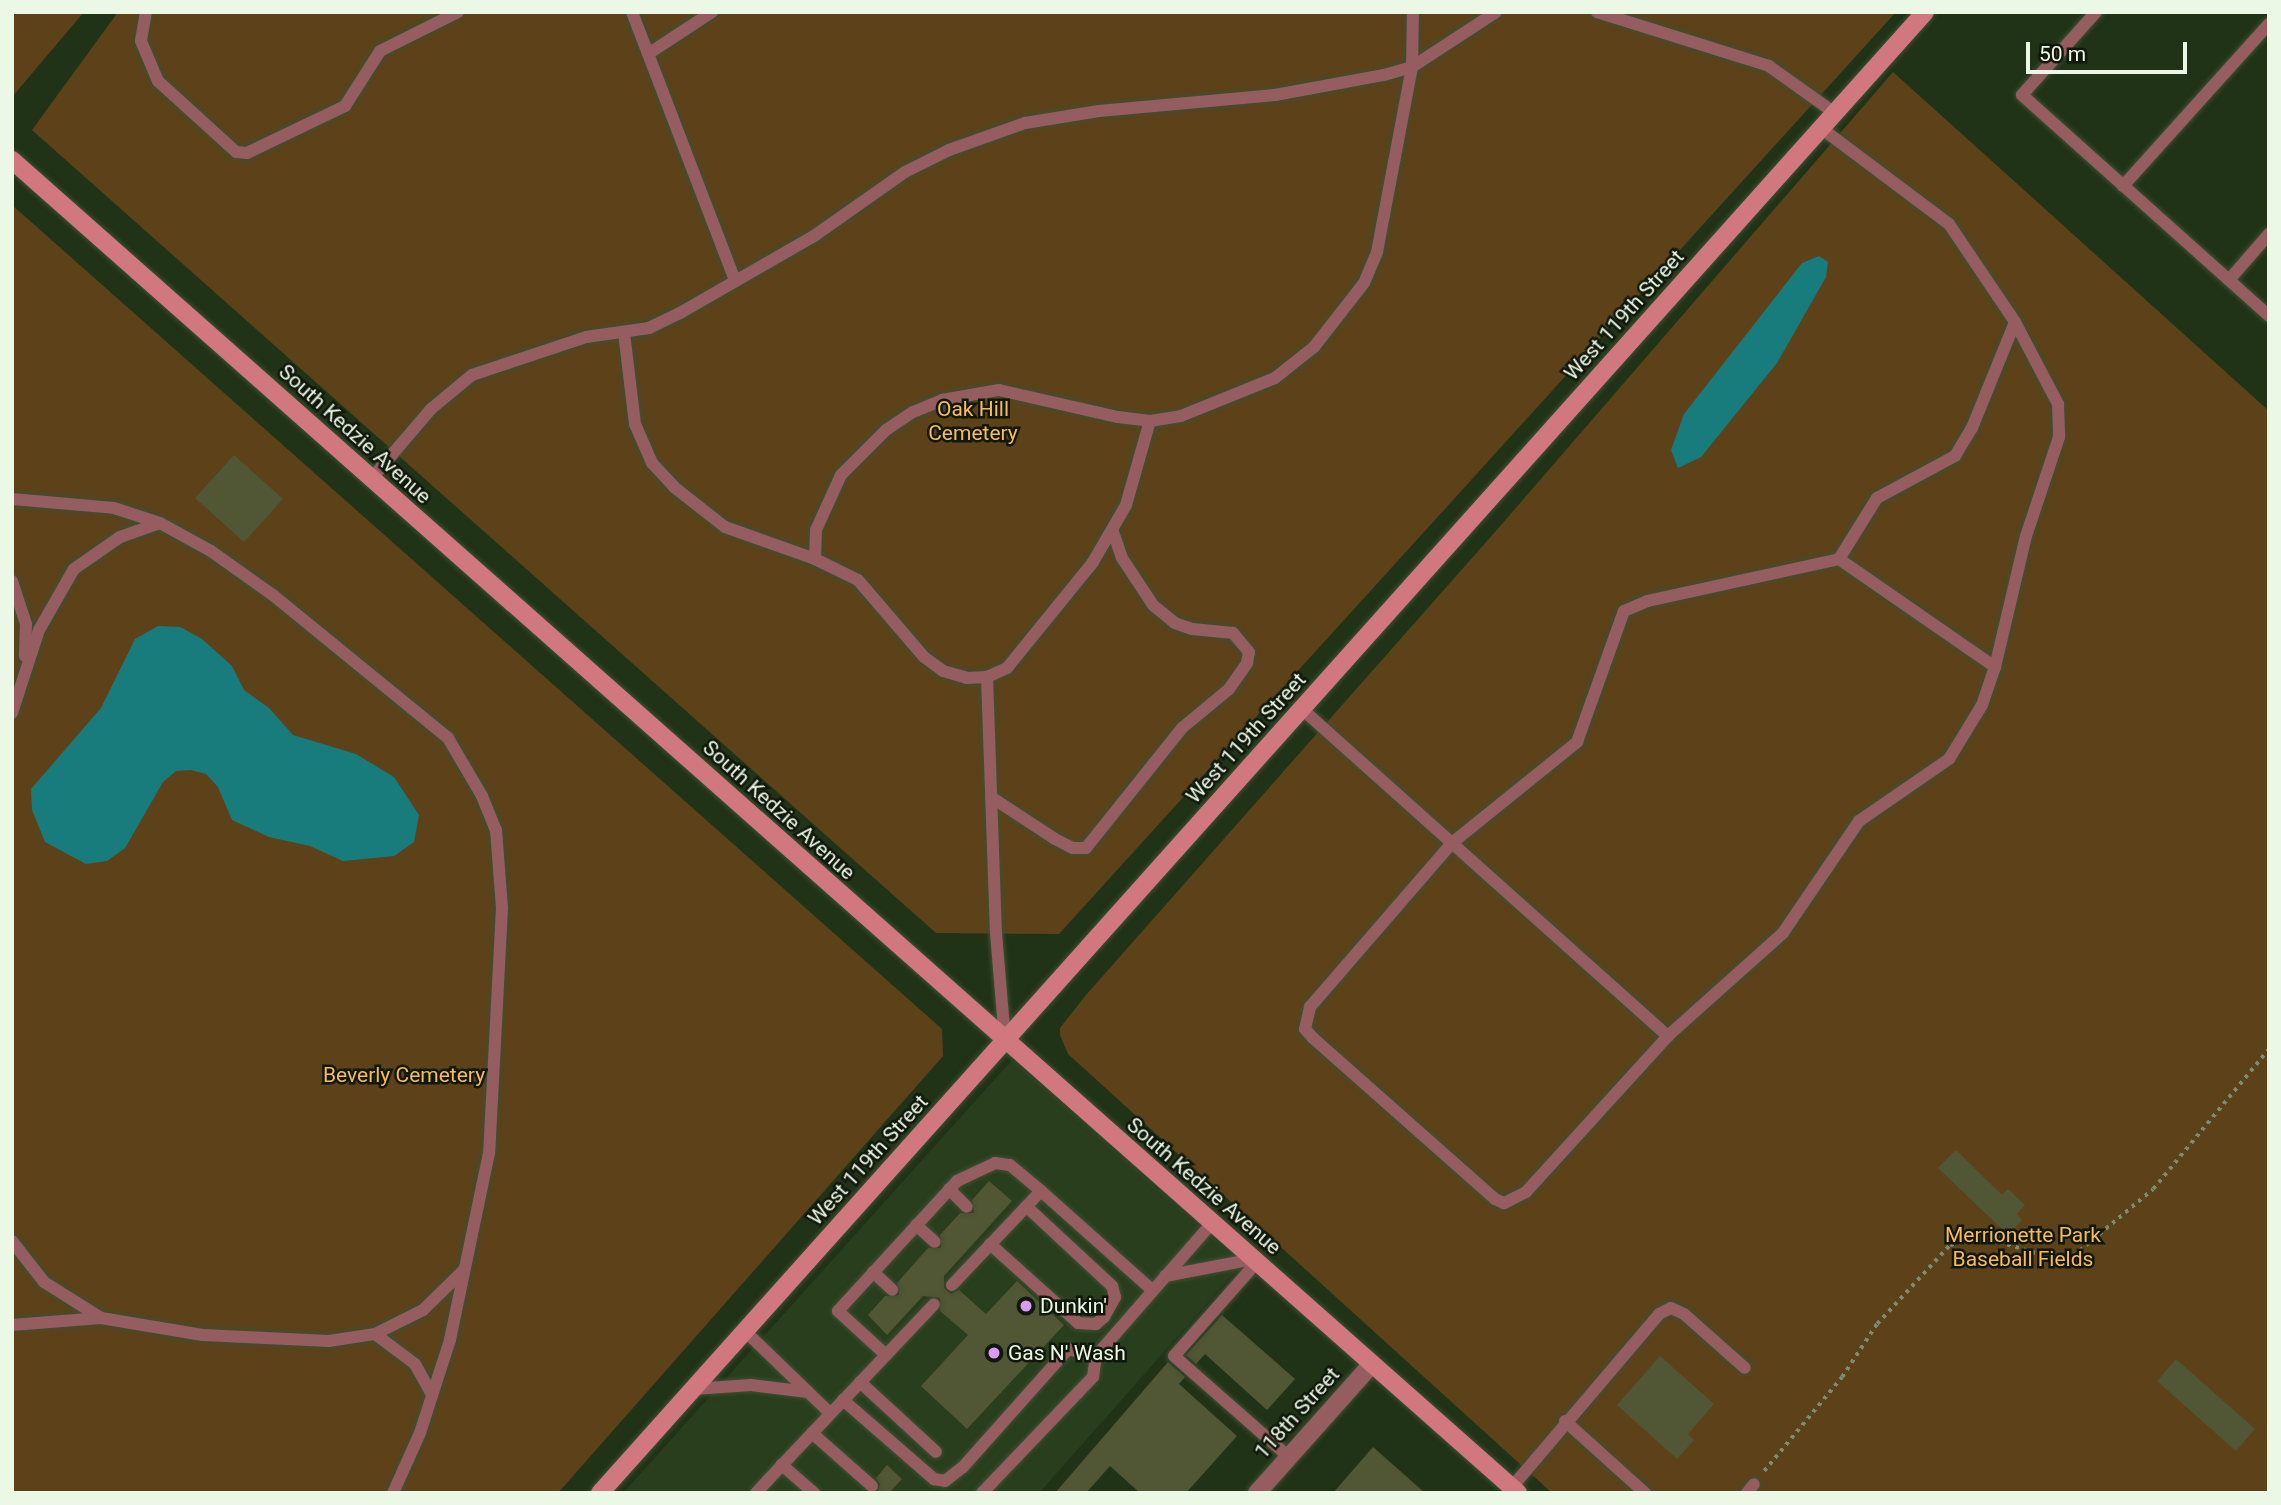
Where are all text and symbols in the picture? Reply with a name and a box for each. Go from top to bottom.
scale bar [2029,28,2190,72]
text: 50 m [2039,42,2086,66]
street label: West 119th Street [1559,245,1689,385]
street label: South Kedzie Avenue [274,359,436,509]
park label: Oak Hill Cemetery [928,396,1018,446]
street label: West 119th Street [1181,668,1311,808]
street label: South Kedzie Avenue [698,735,860,885]
park label: Beverly Cemetery [323,1062,485,1088]
street label: West 119th Street [803,1090,933,1230]
street label: South Kedzie Avenue [1122,1112,1286,1260]
park label: Merrionette Park Baseball Fields [1945,1222,2101,1272]
place label: Dunkin' [1040,1293,1107,1319]
marker: Dunkin' [1018,1298,1034,1314]
place label: Gas N' Wash [1008,1340,1126,1366]
marker: Gas N' Wash [986,1345,1002,1361]
street label: 118th Street [1249,1362,1345,1464]

